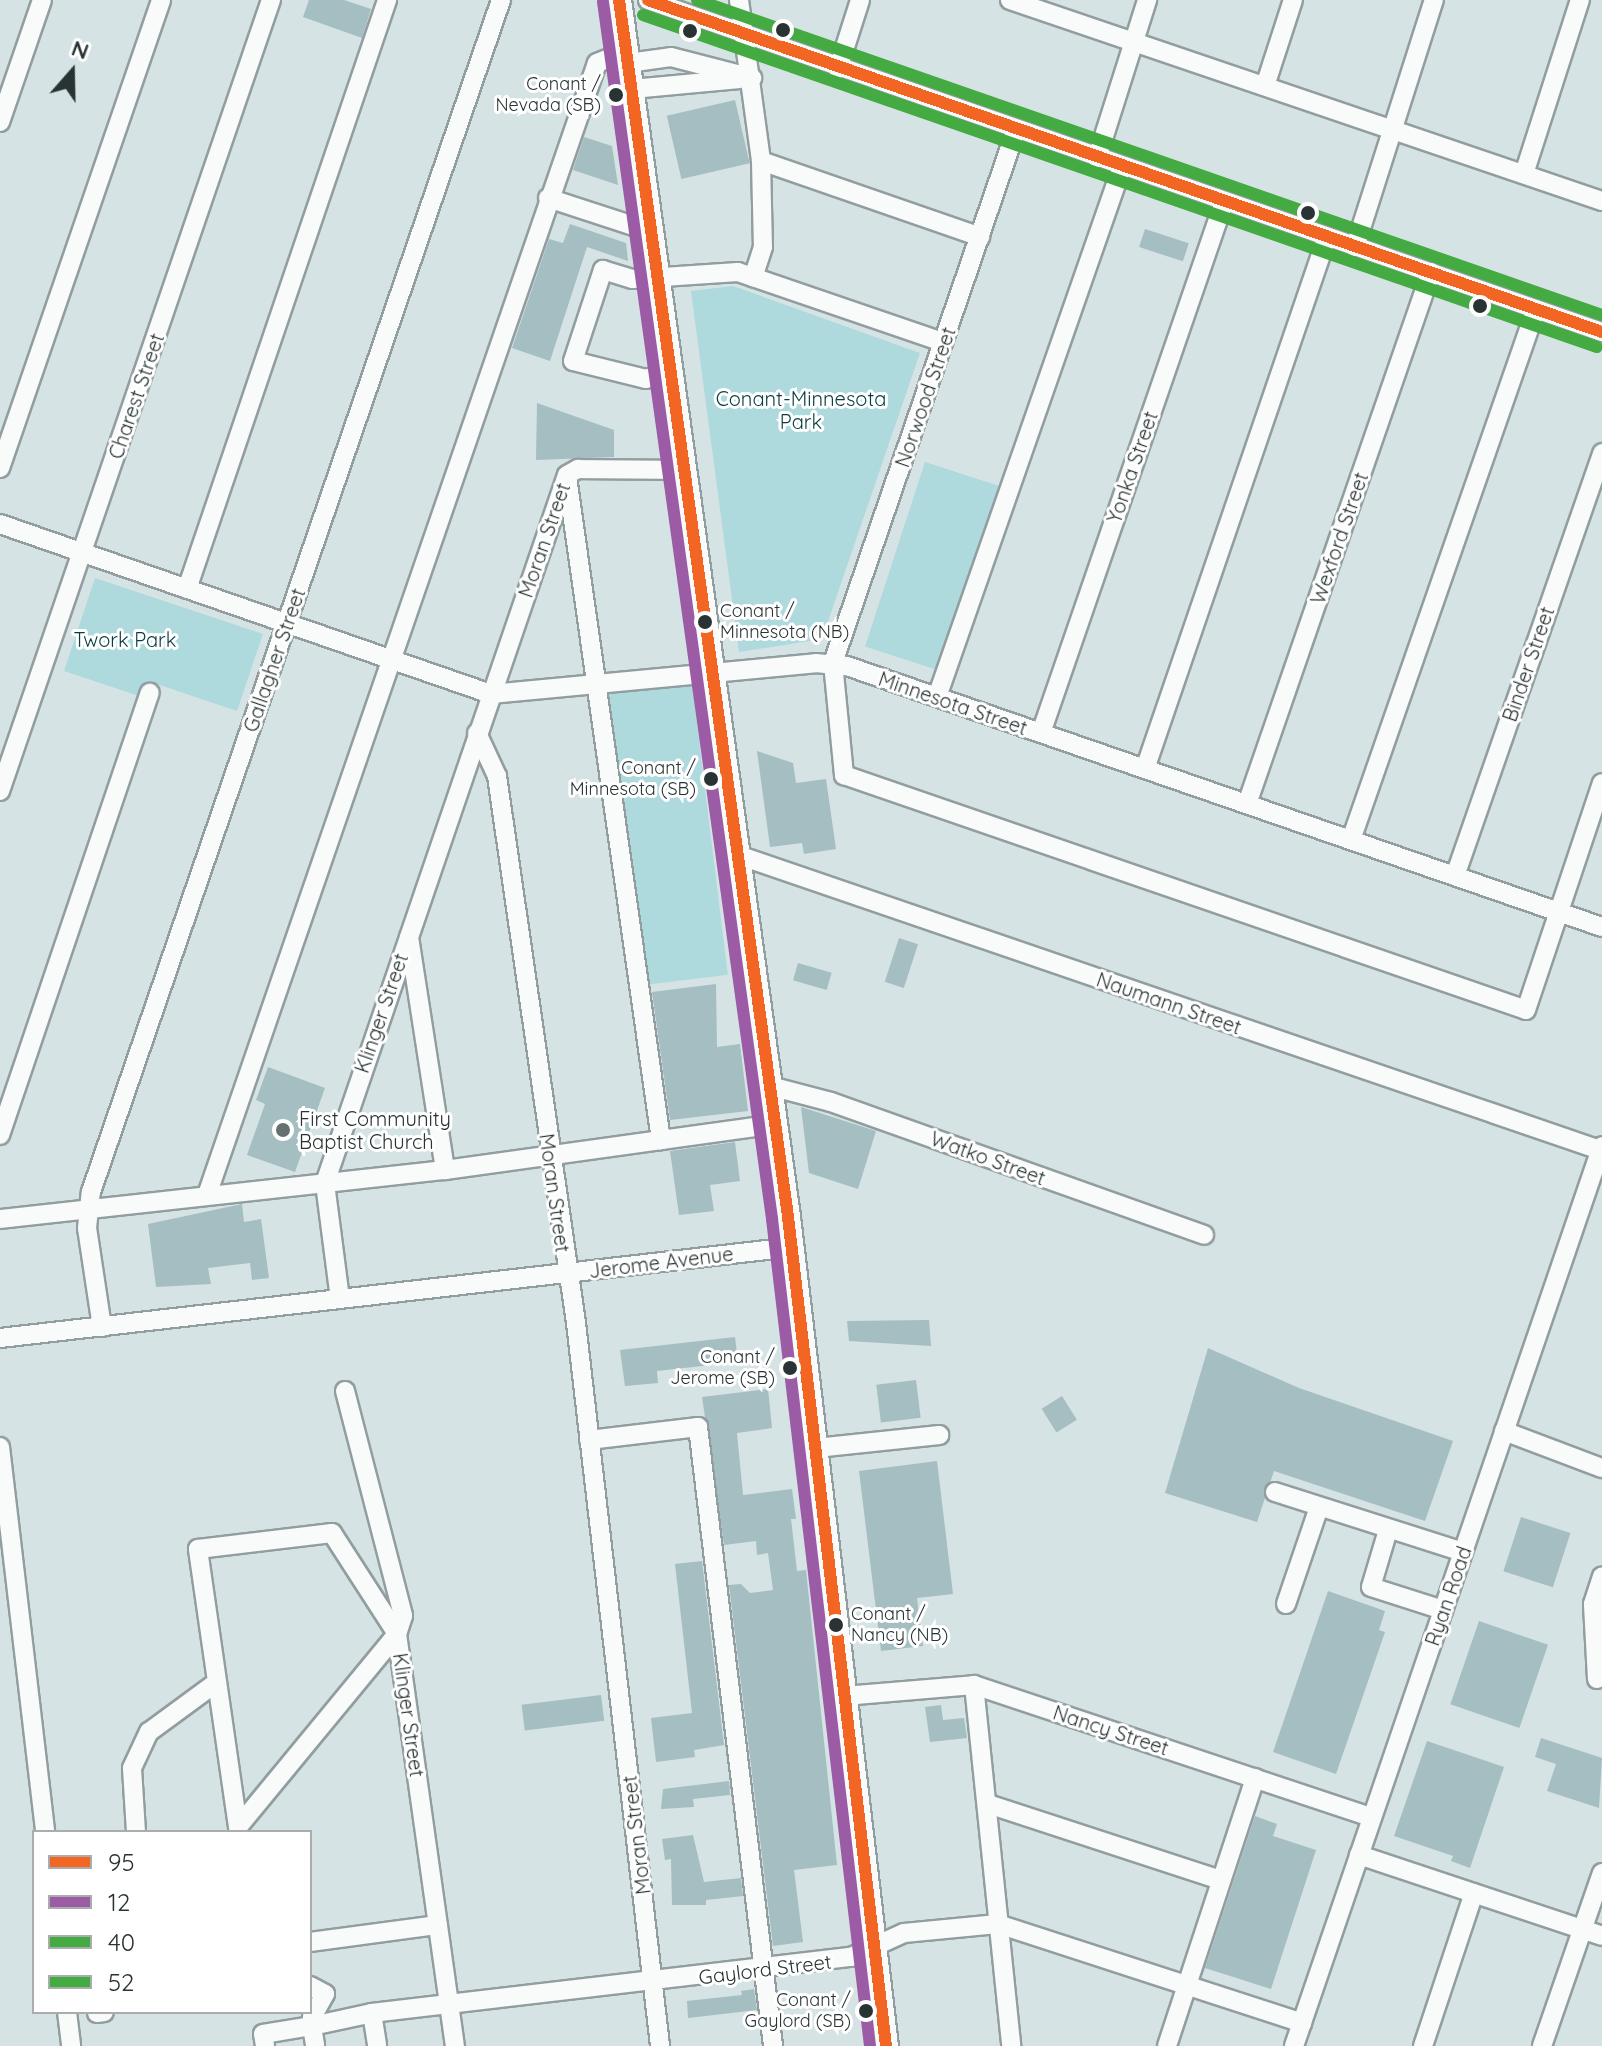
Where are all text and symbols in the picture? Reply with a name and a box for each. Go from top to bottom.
unlabelled marker [775,22,791,38]
unlabelled marker [682,23,698,39]
north arrow [32,32,112,112]
text: N [68,34,93,65]
place label: Conant / Nevada (SB) [495,74,601,116]
marker: Conant / Nevada (SB) [608,87,624,103]
unlabelled marker [1300,205,1316,221]
unlabelled marker [1472,298,1488,314]
street label: Norwood Street [890,324,960,470]
street label: Charest Street [103,330,169,462]
park label: Conant-Minnesota Park [716,387,886,434]
street label: Yonka Street [1102,408,1162,526]
street label: Wexford Street [1305,469,1373,607]
street label: Moran Street [513,479,575,601]
street label: Gallagher Street [238,585,310,735]
place label: Conant / Minnesota (NB) [720,601,849,644]
street label: Binder Street [1497,603,1559,725]
marker: Conant / Minnesota (NB) [697,614,713,630]
park label: Twork Park [74,627,176,651]
street label: Minnesota Street [875,666,1031,740]
place label: Conant / Minnesota (SB) [570,758,696,800]
marker: Conant / Minnesota (SB) [703,771,719,787]
street label: Klinger Street [349,950,413,1076]
street label: Naumann Street [1093,967,1245,1039]
place label: First Community Baptist Church [299,1106,451,1153]
marker: First Community Baptist Church [274,1121,292,1139]
street label: Watko Street [927,1126,1049,1190]
street label: Moran Street [535,1132,575,1254]
street label: Jerome Avenue [587,1241,735,1283]
place label: Conant / Jerome (SB) [670,1347,775,1390]
marker: Conant / Jerome (SB) [782,1360,798,1376]
street label: Ryan Road [1420,1543,1476,1649]
place label: Conant / Nancy (NB) [851,1604,948,1646]
marker: Conant / Nancy (NB) [828,1617,844,1633]
street label: Klinger Street [388,1651,430,1779]
street label: Nancy Street [1050,1700,1172,1760]
street label: Moran Street [617,1774,655,1896]
legend [32,1830,312,2014]
text: 95 [108,1847,134,1877]
text: 12 [108,1887,130,1917]
text: 40 [108,1927,135,1957]
street label: Gaylord Street [697,1949,833,1989]
text: 52 [108,1967,134,1997]
place label: Conant / Gaylord (SB) [745,1990,851,2032]
marker: Conant / Gaylord (SB) [858,2003,874,2019]

